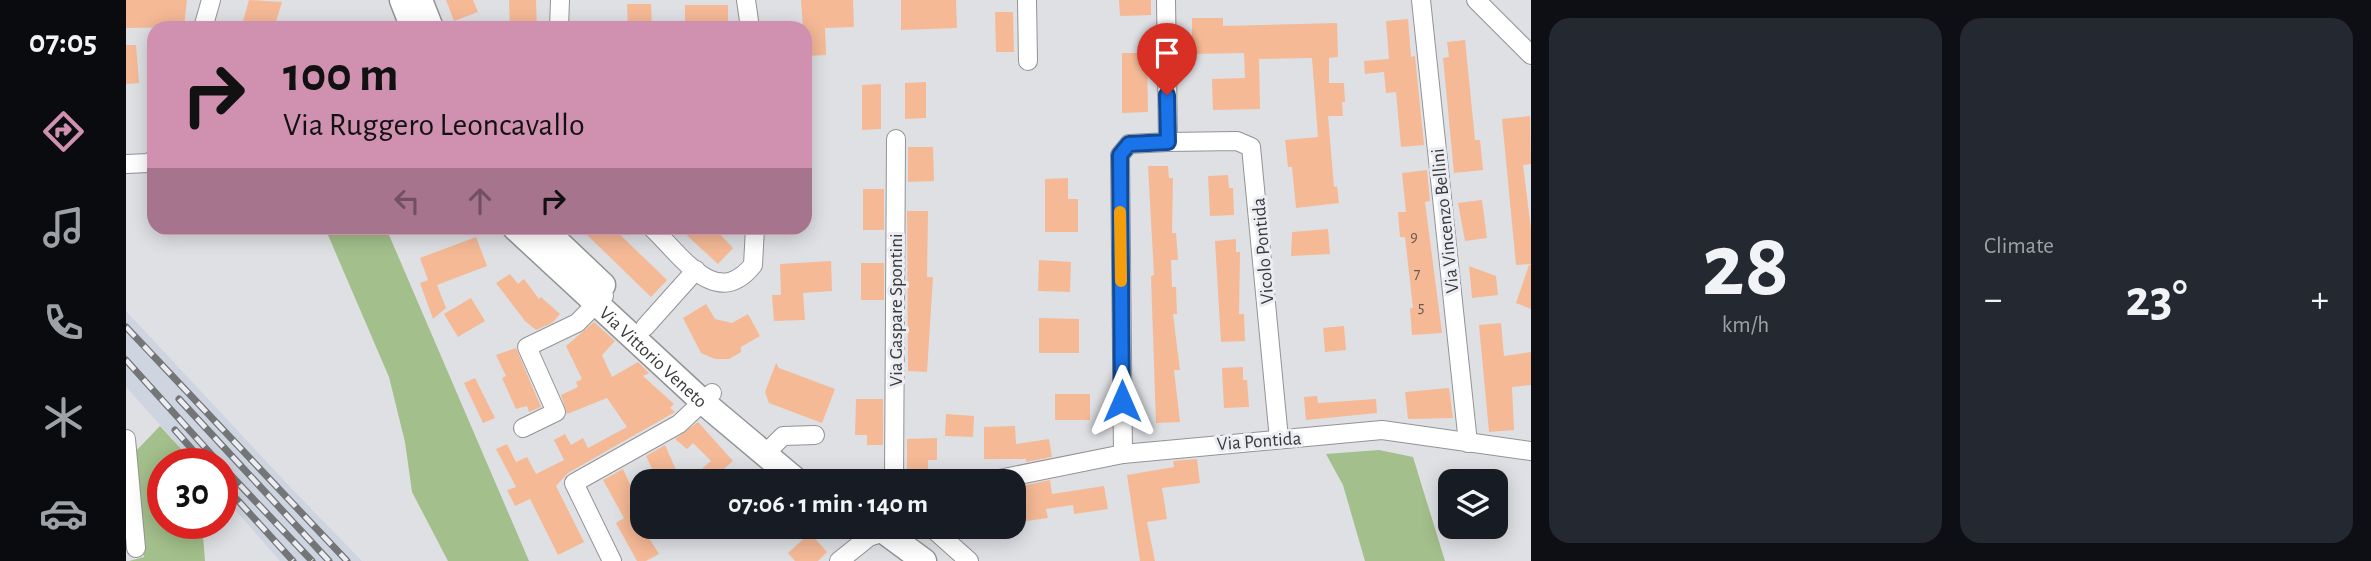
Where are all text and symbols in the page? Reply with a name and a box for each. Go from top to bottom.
pin [1137,23,1197,95]
text: 07:05 [29,26,97,58]
icon: arrive [1148,34,1186,72]
icon: right [168,49,259,140]
text: 100 m [283,51,399,100]
icon: directions [39,107,88,156]
text: Via Ruggero Leoncavallo [283,109,585,141]
street label: Via Vincenzo Bellini [1428,148,1463,294]
icon: left [388,182,426,220]
icon: ahead [461,182,499,220]
icon: right [534,182,572,220]
street label: Vicolo Pontida [1249,197,1278,305]
icon: music [39,203,88,252]
text: 28 [1702,221,1789,312]
house number: 9 [1410,229,1418,245]
street label: Via Gaspare Spontini [887,233,906,387]
text: Climate [1984,235,2054,258]
house number: 7 [1414,266,1421,282]
text: 23° [2125,273,2188,325]
text: − [1984,281,2002,319]
text: + [2311,281,2329,319]
icon: phone [39,298,88,347]
house number: 5 [1418,299,1424,315]
street label: Via Vittorio Veneto [595,303,710,412]
text: km/h [1722,314,1769,337]
position arrow [1085,364,1159,438]
icon: climate [39,393,88,442]
street label: Via Pontida [1216,429,1302,454]
speed limit sign: 30 [147,448,238,539]
map controls [1438,469,1508,539]
button: layers [1438,469,1508,539]
icon: car [39,489,88,538]
text: 07:06 · 1 min · 140 m [728,491,928,517]

